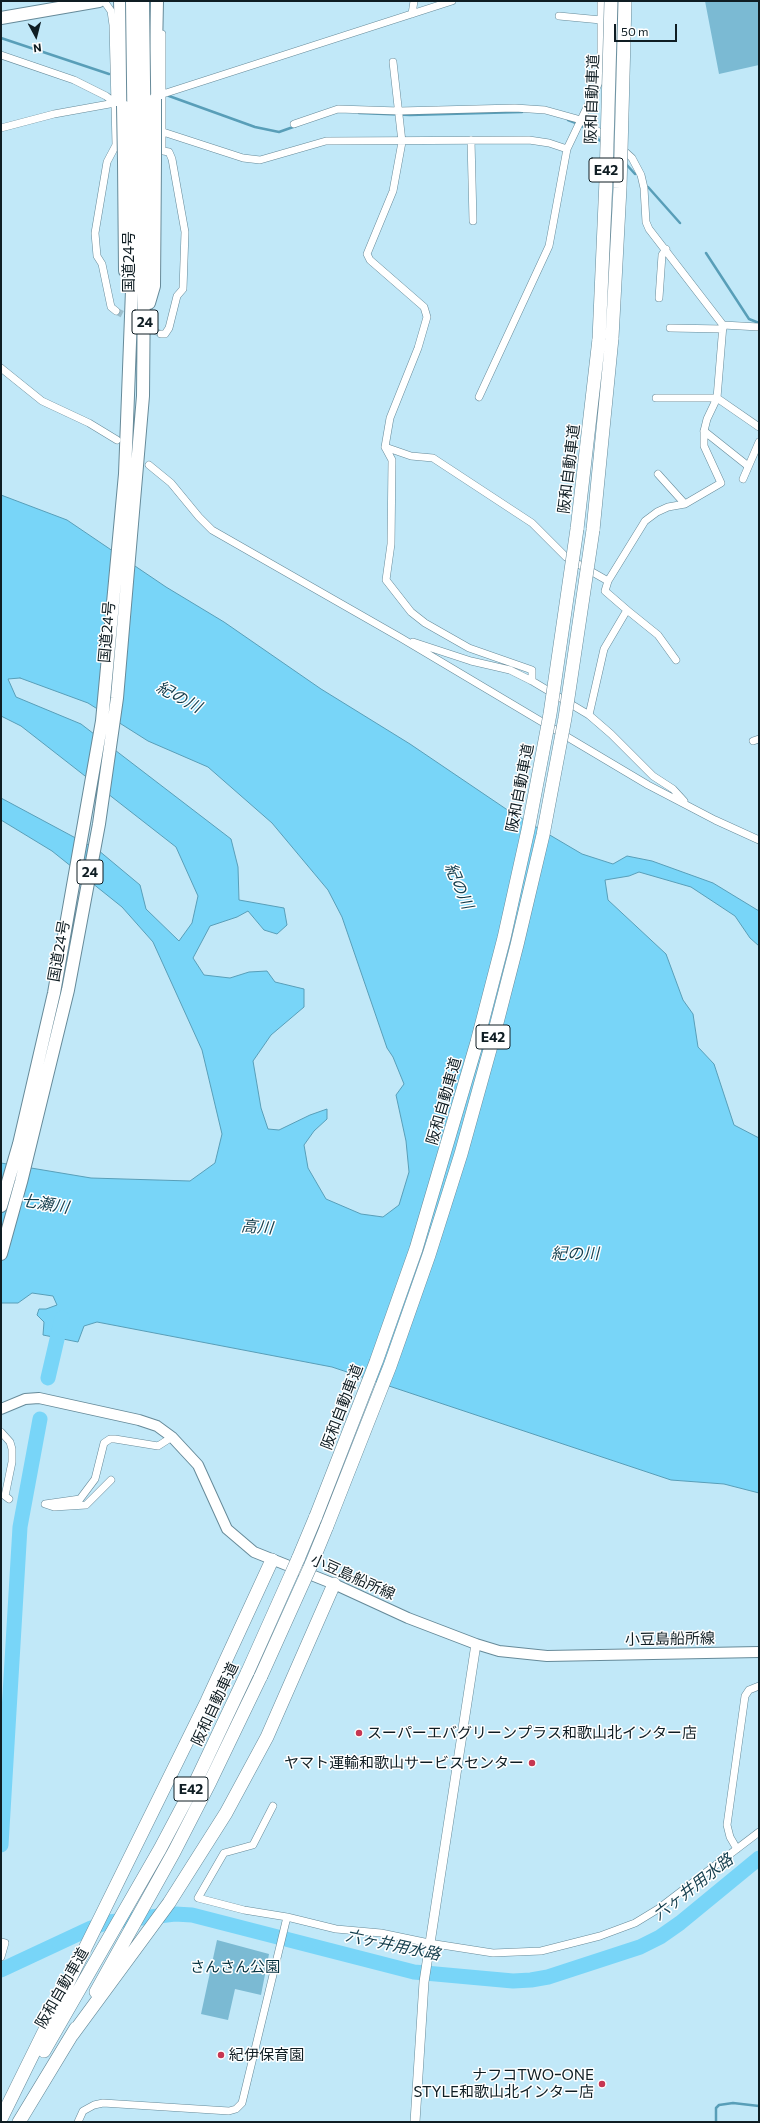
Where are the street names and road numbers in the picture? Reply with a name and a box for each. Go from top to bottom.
street label: 阪和自動車道 [581,54,603,144]
road number: E42 [589,158,623,182]
street label: 国道24号 [120,231,138,293]
road number: 24 [132,310,158,334]
street label: 阪和自動車道 [555,423,583,515]
street label: 国道24号 [95,600,119,664]
street label: 阪和自動車道 [503,742,537,834]
road number: 24 [77,860,103,884]
street label: 国道24号 [45,919,73,983]
road number: E42 [476,1025,510,1049]
street label: 阪和自動車道 [423,1055,465,1147]
street label: 阪和自動車道 [317,1362,367,1452]
street label: 小豆島船所線 [308,1550,398,1604]
street label: 小豆島船所線 [625,1629,715,1649]
street label: 阪和自動車道 [188,1659,242,1749]
road number: E42 [174,1777,208,1801]
street label: 阪和自動車道 [32,1945,92,2031]

